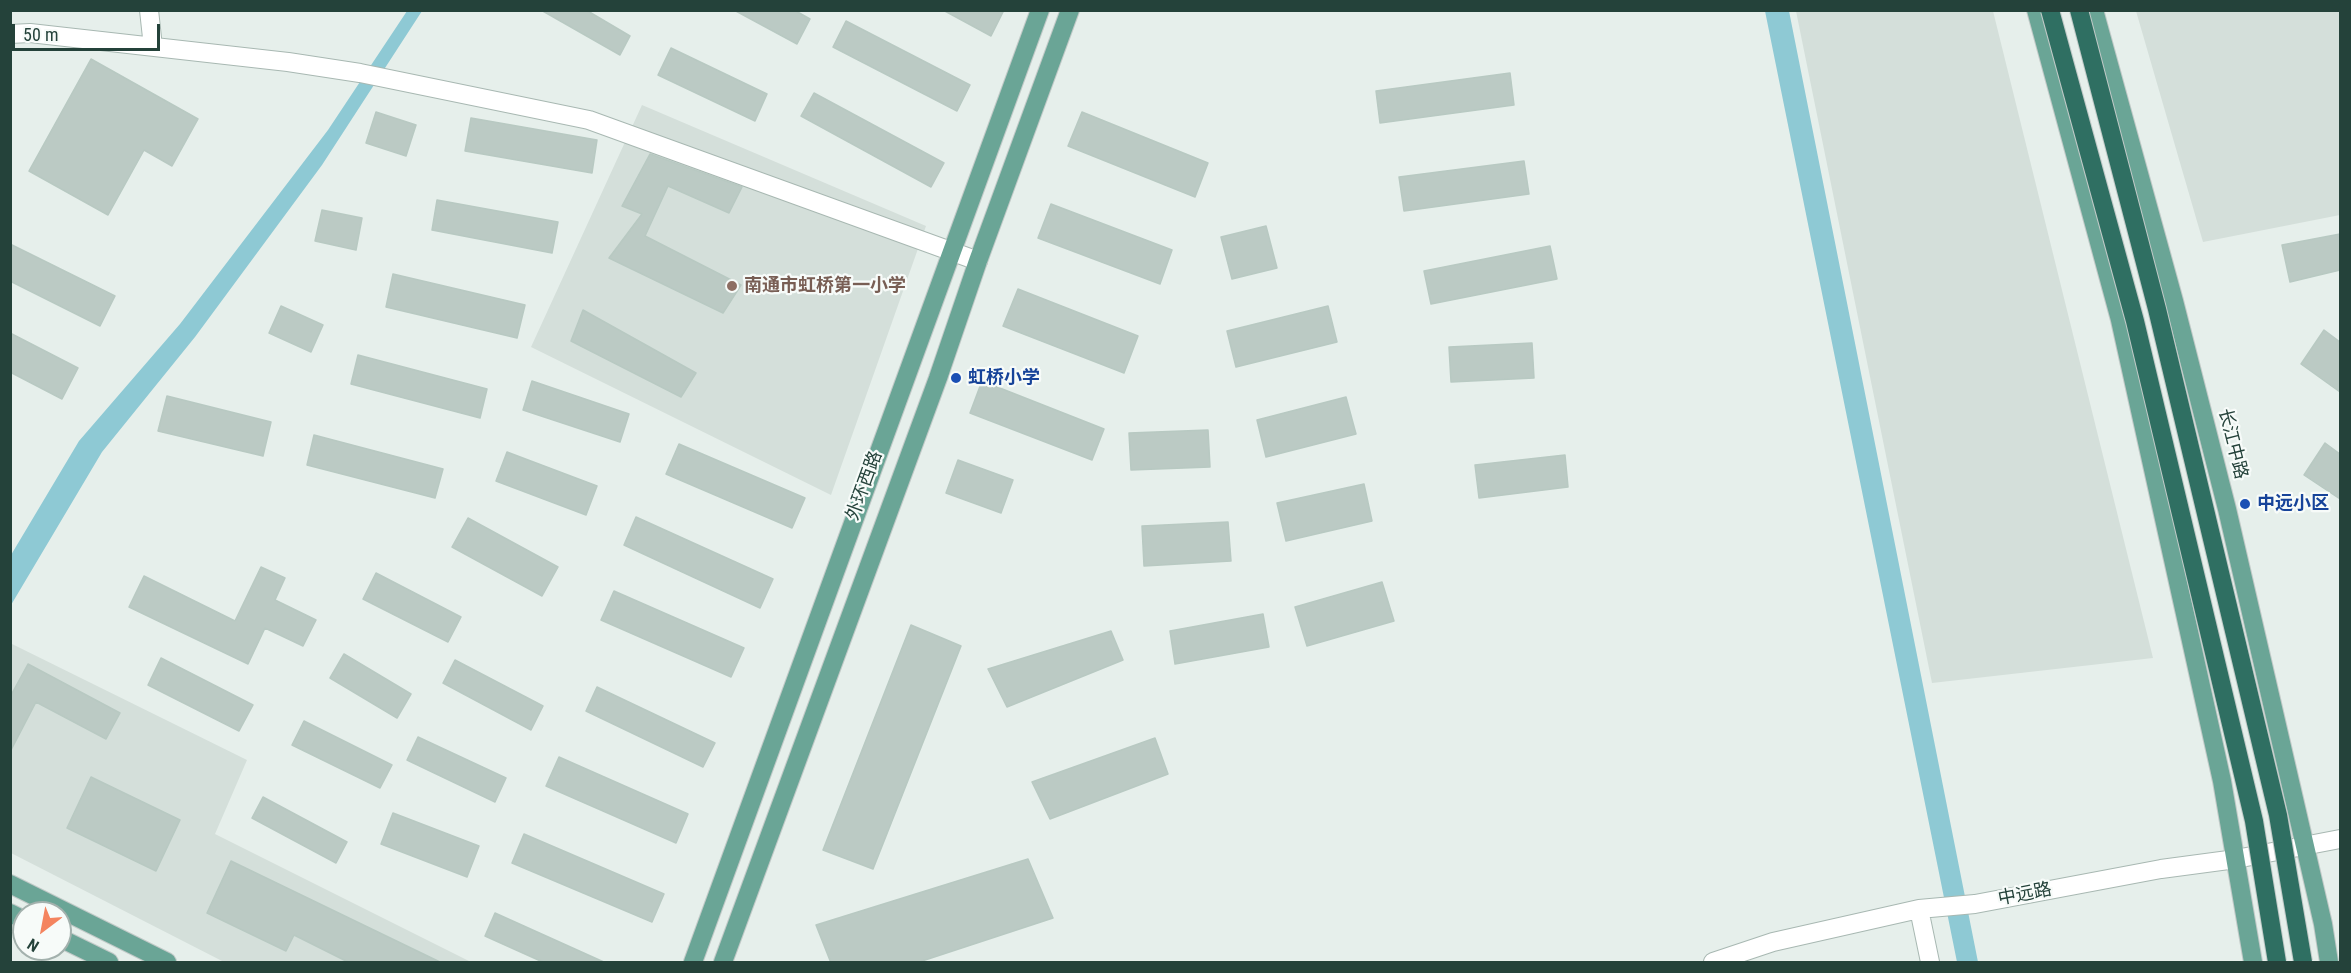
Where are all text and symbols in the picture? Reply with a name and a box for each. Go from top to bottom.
scale bar [15,12,164,50]
text: 50 m [23,24,58,45]
place label: 南通市虹桥第一小学 [744,275,906,297]
marker: 南通市虹桥第一小学 [725,279,739,293]
place label: 虹桥小学 [968,367,1040,389]
marker: 虹桥小学 [949,371,963,385]
street label: 长江中路 [2213,406,2251,482]
street label: 外环西路 [843,448,887,524]
place label: 中远小区 [2257,493,2329,515]
marker: 中远小区 [2238,497,2252,511]
street label: 中远路 [1996,879,2054,911]
north arrow [12,901,72,961]
text: N [24,934,42,956]

